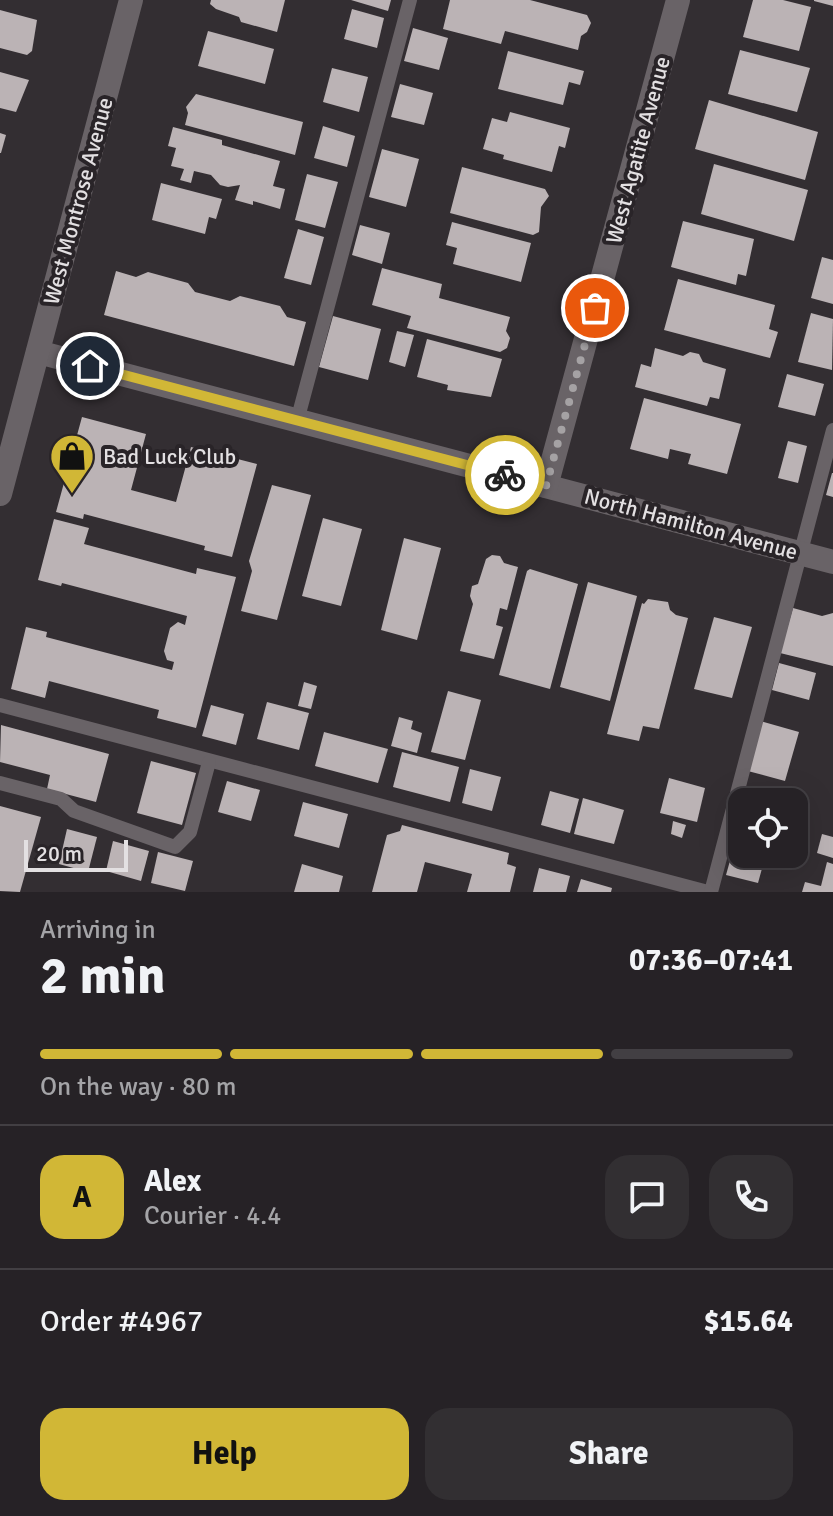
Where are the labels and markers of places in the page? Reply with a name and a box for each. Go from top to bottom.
pin [561,274,629,342]
pin [56,332,124,400]
shop icon: Bad Luck Club [48,432,96,495]
place label: Bad Luck Club [103,443,236,470]

